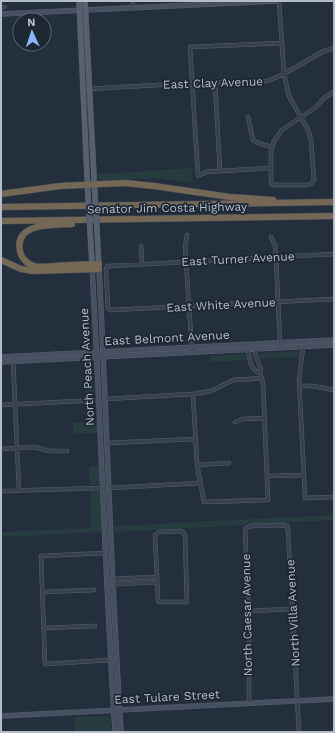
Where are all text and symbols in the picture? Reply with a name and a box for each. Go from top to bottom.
north arrow [12,12,52,52]
text: N [27,16,36,29]
street label: East Clay Avenue [163,74,263,92]
street label: Senator Jim Costa Highway [87,200,248,216]
street label: East Turner Avenue [181,249,295,269]
street label: East White Avenue [166,295,276,315]
street label: North Peach Avenue [77,308,97,426]
street label: East Belmont Avenue [104,328,230,348]
street label: North Caesar Avenue [239,553,255,676]
street label: North Villa Avenue [283,559,303,667]
street label: East Tulare Street [114,687,220,707]

